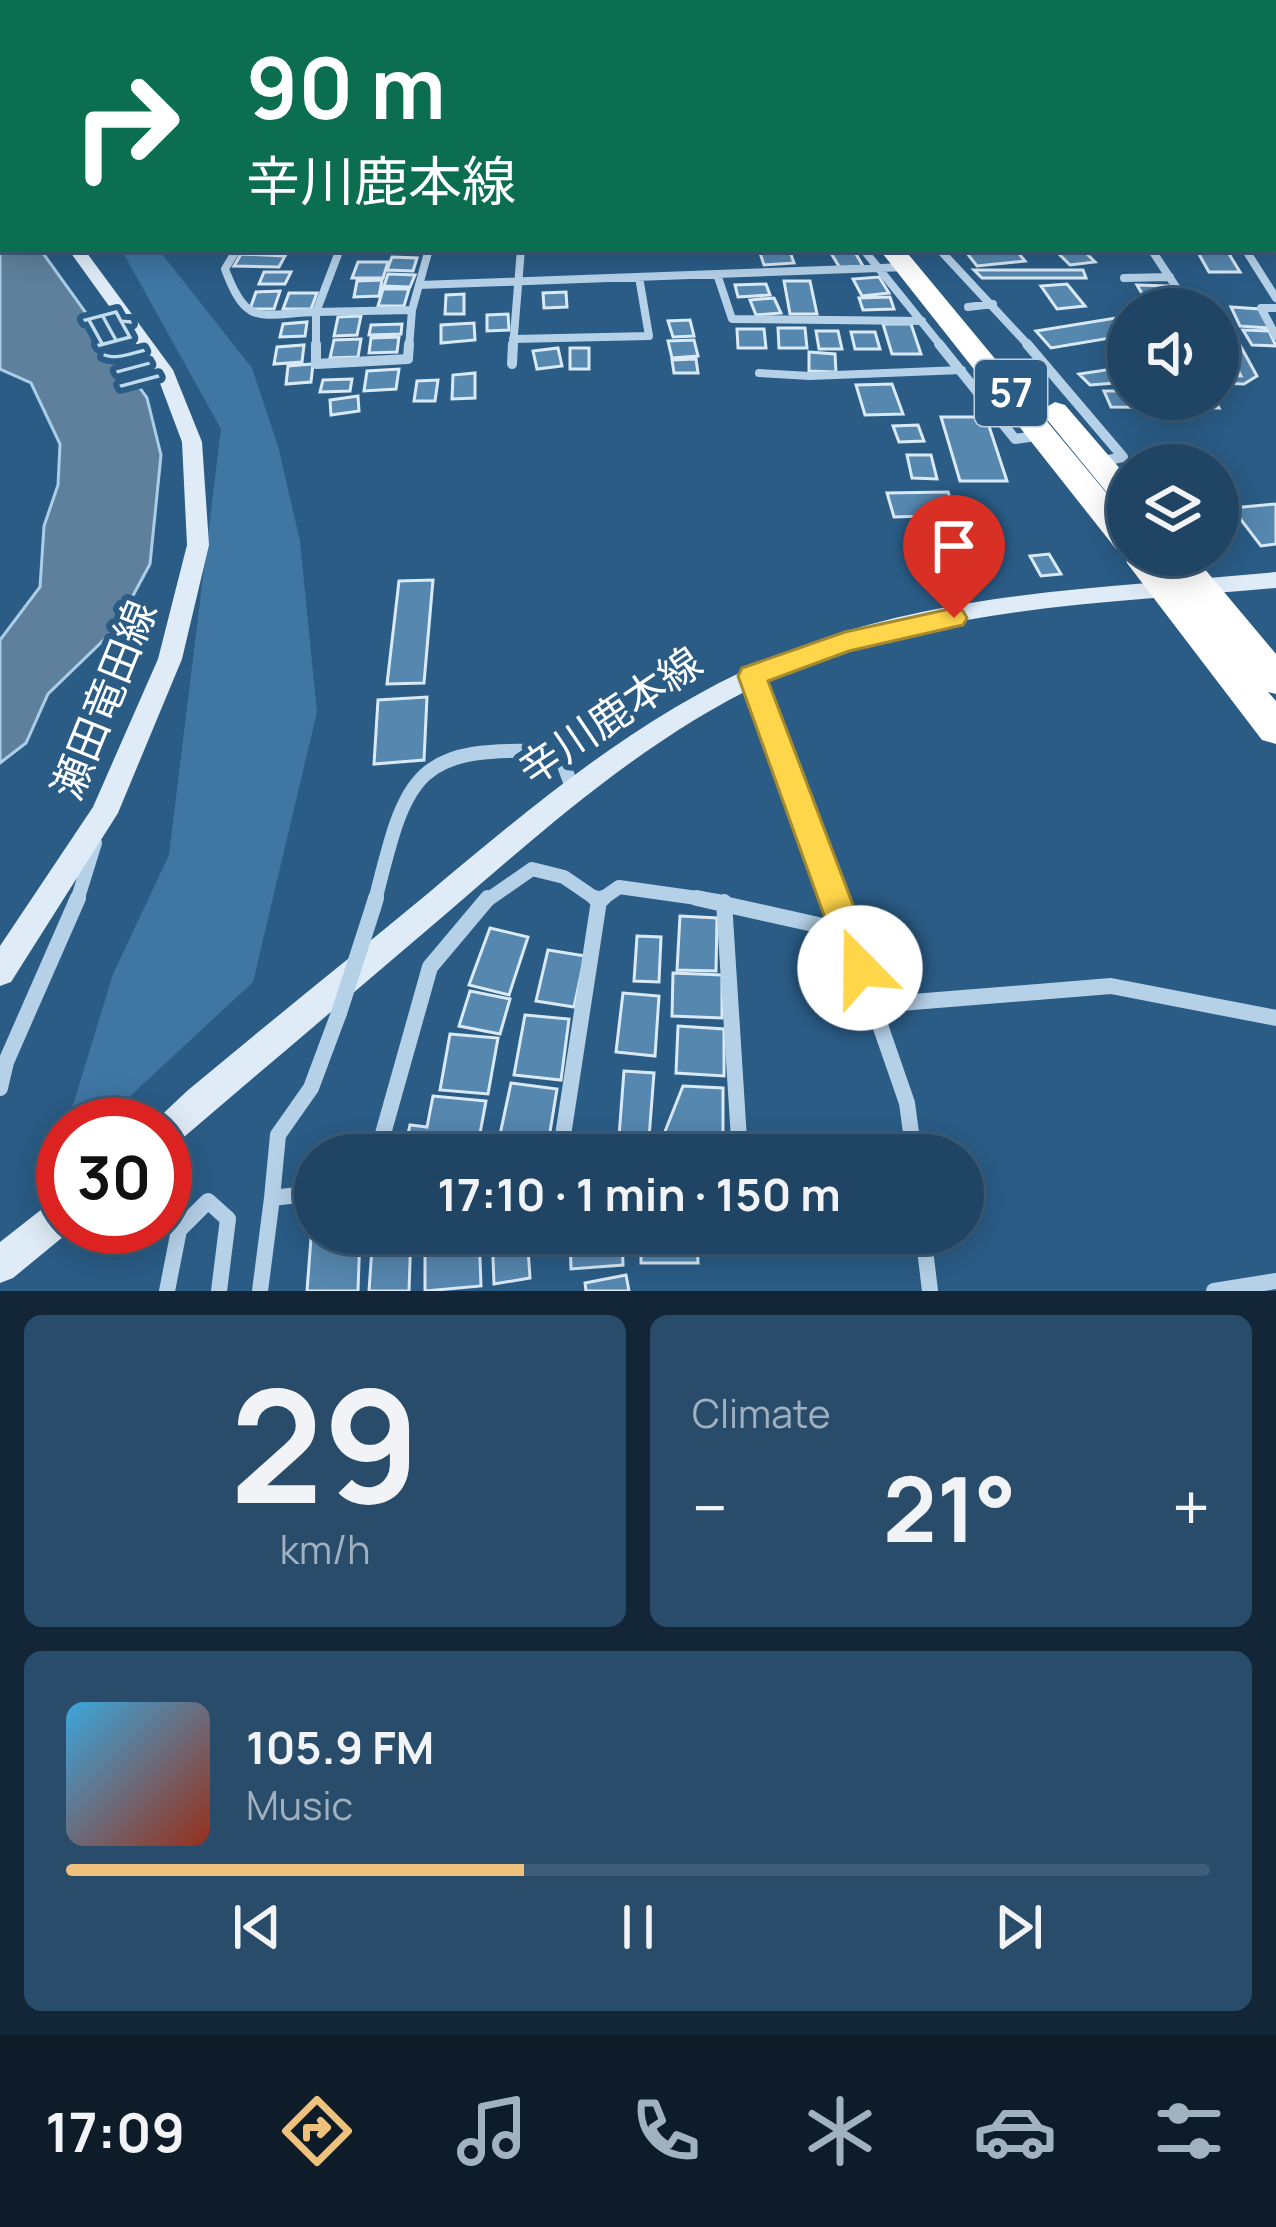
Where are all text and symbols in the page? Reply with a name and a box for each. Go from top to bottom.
text: 90 m [246,29,446,144]
icon: right [48,48,204,204]
text: 辛川鹿本線 [246,143,516,217]
map controls [1107,288,1239,576]
button: sound [1107,288,1239,420]
water label: 白川 [71,289,171,401]
road number: 57 [975,360,1047,426]
button: layers [1107,444,1239,576]
pin [903,495,1005,618]
icon: arrive [921,513,987,579]
street label: 瀬田竜田線 [37,591,169,808]
street label: 辛川鹿本線 [506,632,713,798]
position arrow [797,905,923,1031]
speed limit sign: 30 [36,1098,192,1254]
text: 17:10 · 1 min · 150 m [437,1163,841,1225]
text: 29 [230,1337,420,1550]
text: Climate [692,1386,831,1440]
text: 21° [883,1446,1017,1569]
text: − [692,1462,728,1552]
text: + [1172,1462,1210,1552]
text: km/h [280,1522,370,1576]
text: 105.9 FM [246,1716,434,1778]
text: Music [246,1778,353,1832]
icon: previous [224,1894,290,1960]
icon: pause [605,1894,671,1960]
icon: next [986,1894,1052,1960]
icon: directions [275,2089,359,2173]
icon: music [450,2089,534,2173]
icon: phone [624,2089,708,2173]
icon: climate [798,2089,882,2173]
icon: car [973,2089,1057,2173]
icon: filters [1147,2089,1231,2173]
text: 17:09 [45,2094,185,2168]

